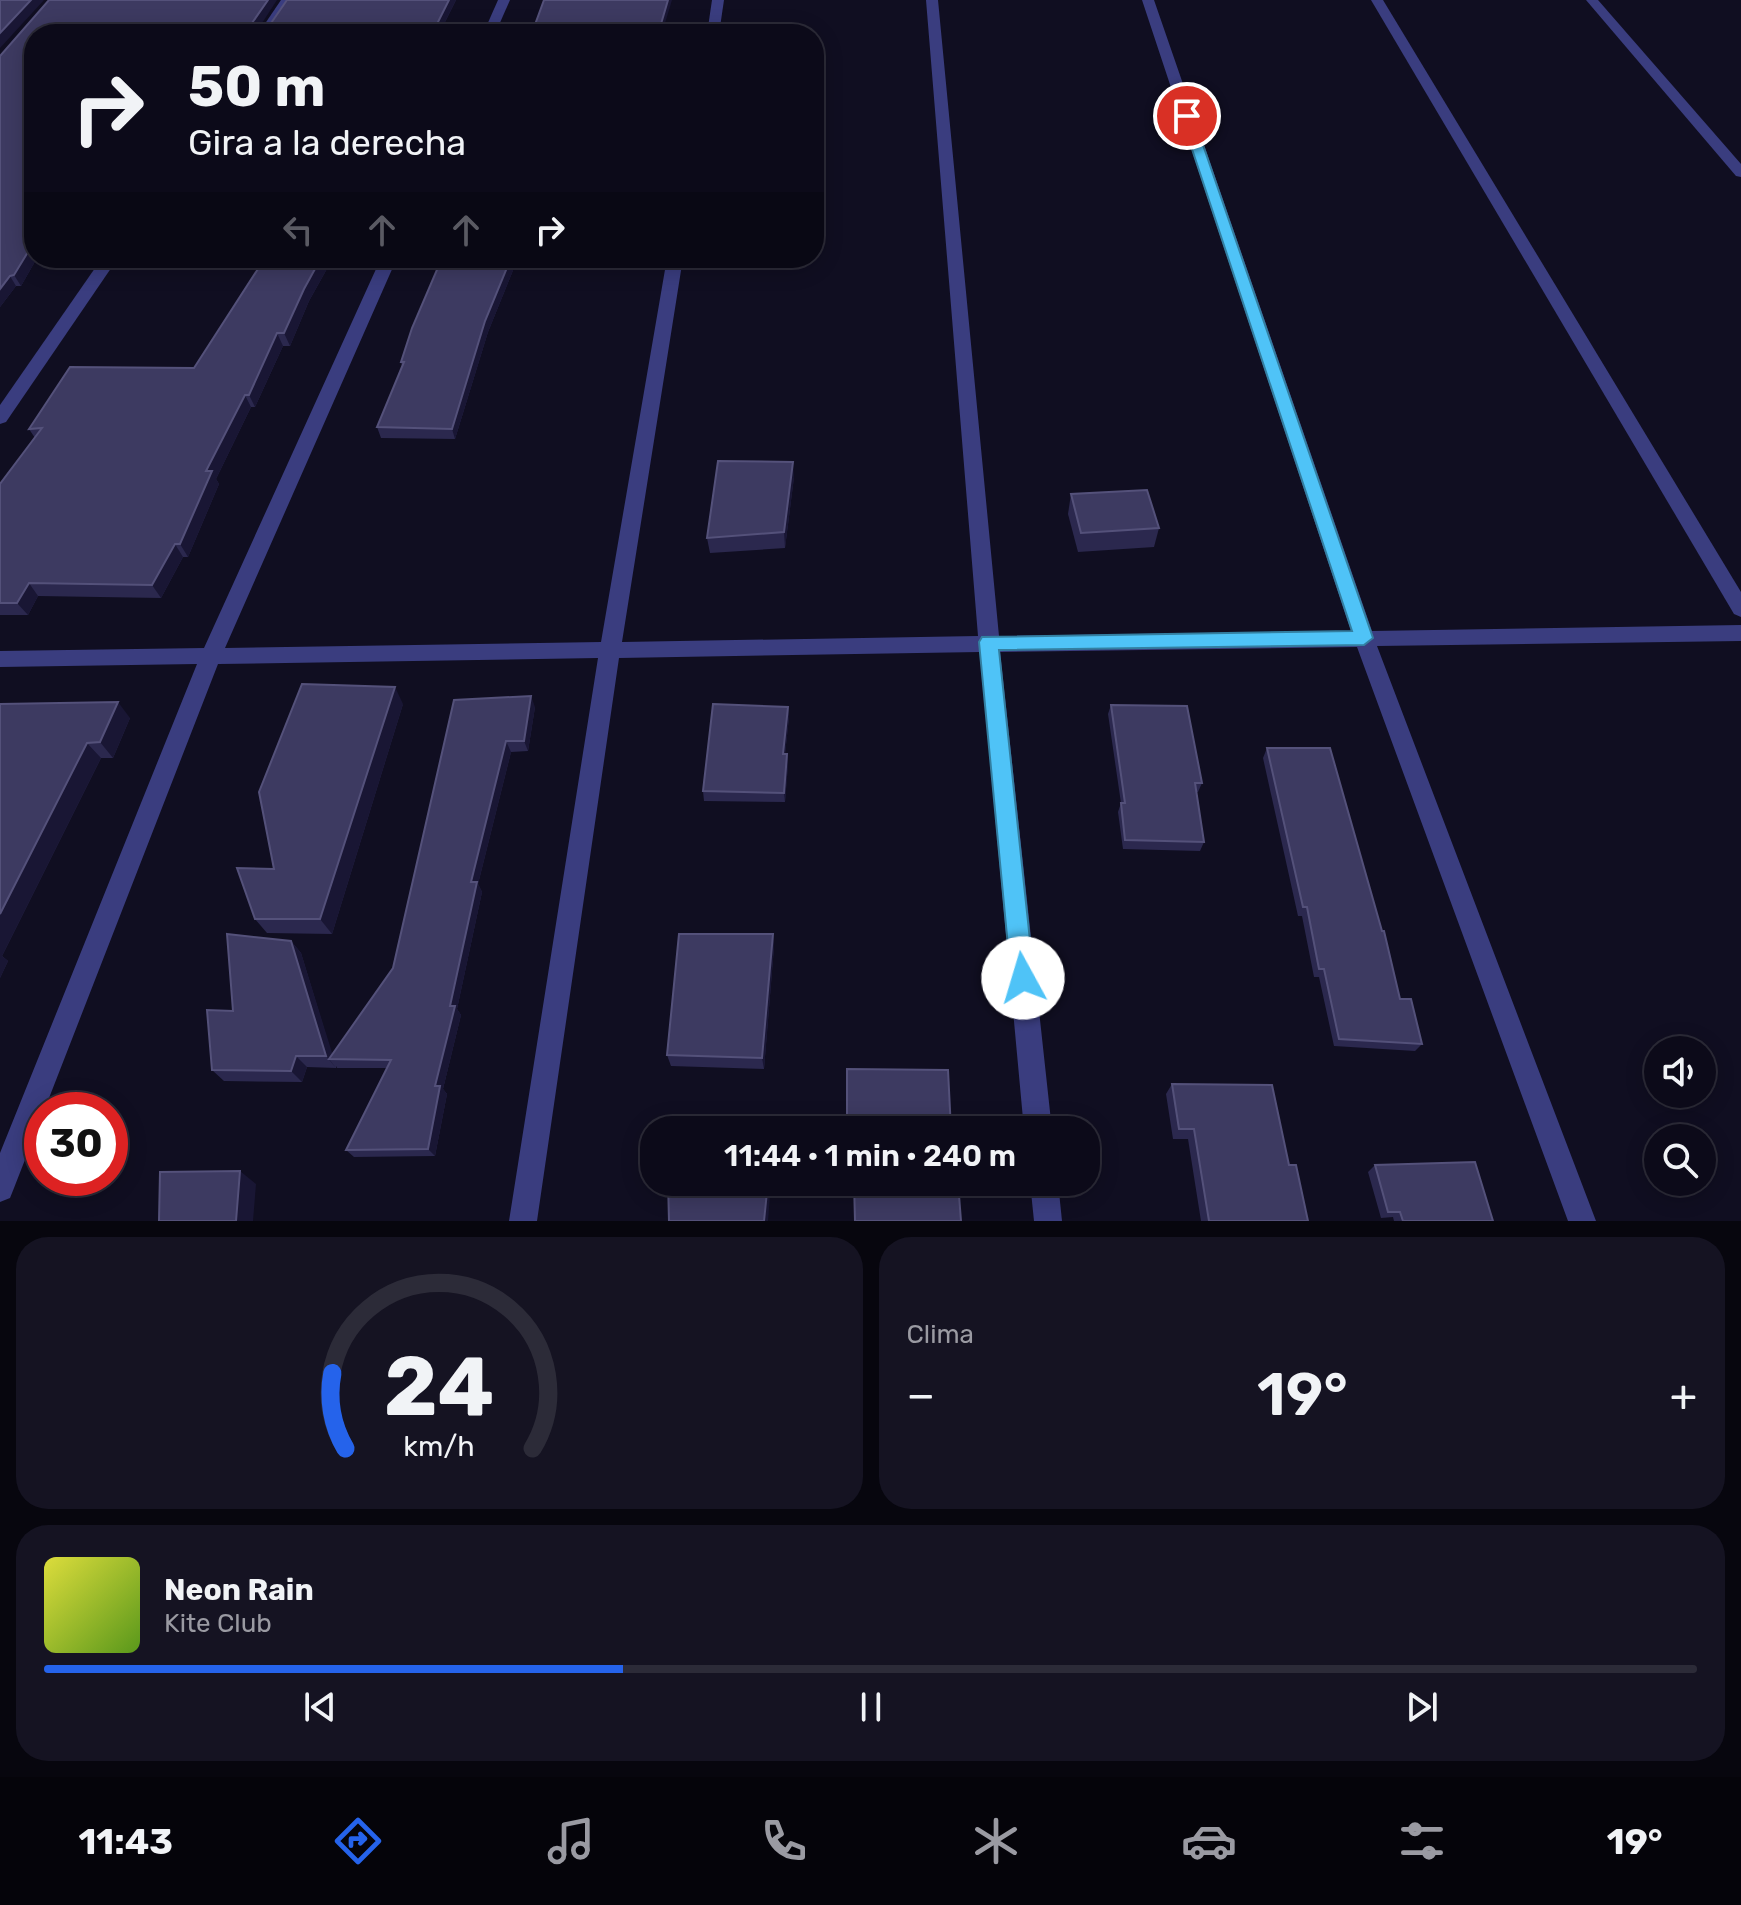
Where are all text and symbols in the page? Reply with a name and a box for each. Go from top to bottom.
text: 50 m [188,54,325,120]
icon: right [56,56,160,160]
pin [1153,82,1221,150]
icon: arrive [1165,94,1209,138]
text: Gira a la derecha [188,121,466,164]
icon: left [276,208,320,252]
icon: ahead [360,208,404,252]
icon: ahead [444,208,488,252]
icon: right [528,208,572,252]
position arrow [981,936,1065,1020]
map controls [1644,1036,1716,1196]
button: sound [1644,1036,1716,1108]
speed limit sign: 30 [24,1092,128,1196]
button: search [1644,1124,1716,1196]
text: 11:44 · 1 min · 240 m [724,1138,1016,1174]
text: Clima [907,1319,974,1350]
text: 24 [384,1337,495,1436]
text: 19° [1257,1359,1348,1430]
text: − [907,1369,935,1421]
text: + [1670,1369,1697,1421]
text: km/h [404,1429,475,1463]
text: Neon Rain [164,1572,314,1608]
text: Kite Club [164,1608,272,1639]
icon: previous [298,1685,342,1729]
icon: pause [849,1685,893,1729]
icon: next [1400,1685,1444,1729]
icon: directions [330,1813,386,1869]
icon: music [543,1813,599,1869]
icon: phone [756,1813,812,1869]
icon: climate [968,1813,1024,1869]
icon: car [1181,1813,1237,1869]
icon: filters [1394,1813,1450,1869]
text: 11:43 [78,1820,173,1863]
text: 19° [1607,1820,1663,1863]

